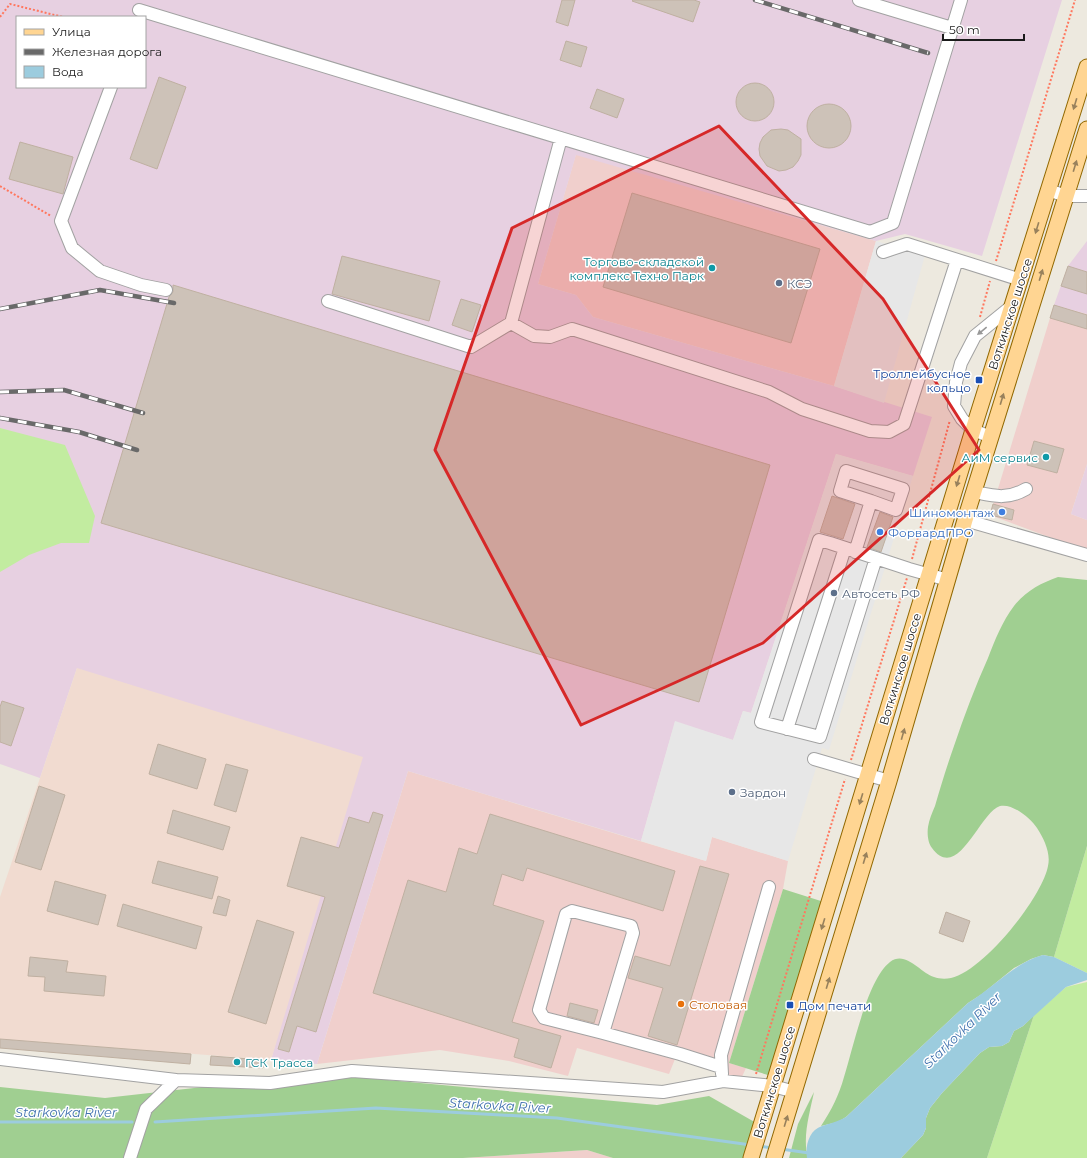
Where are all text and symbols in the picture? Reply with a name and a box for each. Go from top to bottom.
legend [16,16,146,88]
scale bar [943,16,1024,42]
text: 50 m [949,22,980,37]
text: Улица [52,24,91,39]
text: Железная дорога [52,44,162,59]
text: Вода [52,64,83,79]
one-way arrow [1072,98,1078,110]
one-way arrow [1072,160,1078,172]
one-way arrow [1034,222,1040,234]
place label: Торгово-складской комплекс Техно Парк [569,254,704,283]
street label: Воткинское шоссе [985,256,1035,372]
marker: Торгово-складской комплекс Техно Парк [707,263,717,273]
one-way arrow [1038,269,1044,281]
place label: КСЭ [787,276,812,291]
marker: КСЭ [774,278,784,288]
one-way arrow [976,326,987,335]
place label: Троллейбусное кольцо [873,366,971,395]
marker: Троллейбусное кольцо [974,375,984,385]
one-way arrow [1000,393,1006,405]
place label: АиМ сервис [962,450,1038,465]
marker: АиМ сервис [1041,452,1051,462]
one-way arrow [955,475,961,487]
place label: Шиномонтаж [909,505,994,520]
marker: Шиномонтаж [997,507,1007,517]
place label: ФорвардПРО [888,525,974,540]
marker: ФорвардПРО [875,527,885,537]
place label: Автосеть РФ [842,586,920,601]
marker: Автосеть РФ [829,588,839,598]
street label: Воткинское шоссе [876,611,924,727]
one-way arrow [900,728,906,740]
place label: Зардон [740,785,786,800]
marker: Зардон [727,787,737,797]
one-way arrow [858,794,864,806]
one-way arrow [862,852,868,864]
one-way arrow [820,918,826,930]
one-way arrow [825,977,831,989]
water label: Starkovka River [920,988,1005,1071]
place label: Столовая [689,997,747,1012]
place label: Дом печати [798,998,871,1013]
marker: Столовая [676,999,686,1009]
marker: Дом печати [785,1000,795,1010]
street label: Воткинское шоссе [750,1024,798,1140]
place label: ГСК Трасса [245,1055,313,1070]
marker: ГСК Трасса [232,1057,242,1067]
water label: Starkovka River [449,1094,552,1116]
water label: Starkovka River [15,1104,118,1120]
one-way arrow [783,1114,789,1126]

